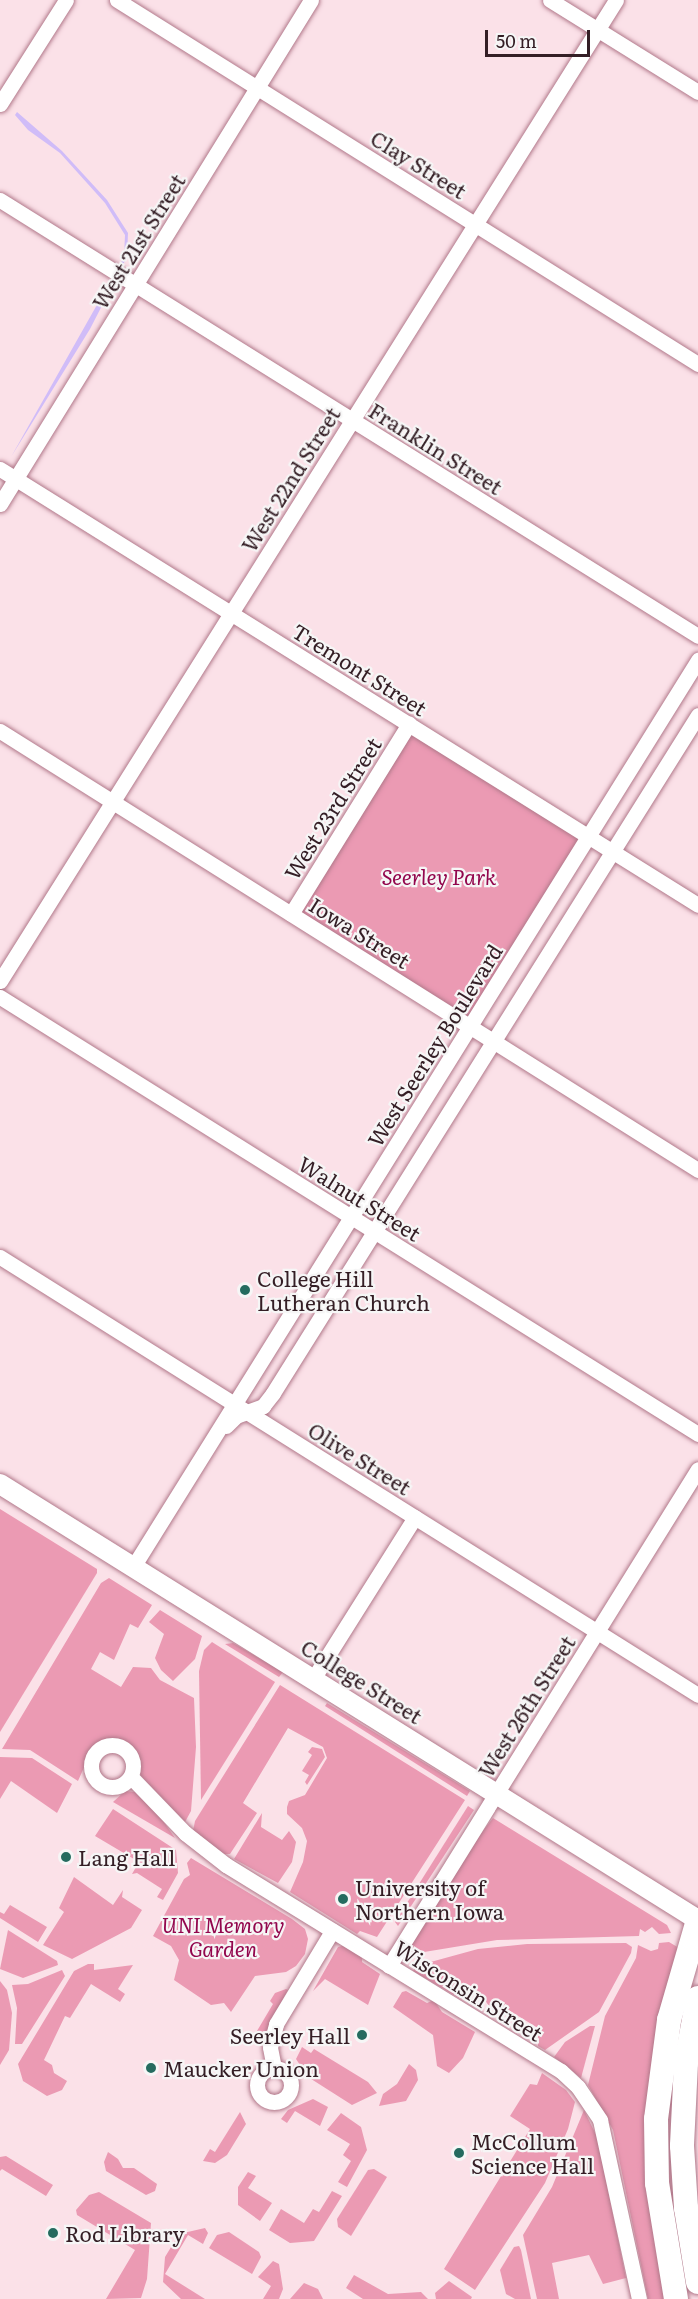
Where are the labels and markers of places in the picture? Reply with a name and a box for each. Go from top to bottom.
place label: College Hill Lutheran Church [257,1265,430,1315]
marker: College Hill Lutheran Church [238,1283,252,1297]
place label: Lang Hall [78,1844,175,1870]
marker: Lang Hall [59,1850,73,1864]
place label: University of Northern Iowa [355,1874,504,1924]
marker: University of Northern Iowa [336,1892,350,1906]
place label: Seerley Hall [230,2022,350,2048]
marker: Seerley Hall [355,2028,369,2042]
place label: Maucker Union [163,2055,319,2081]
marker: Maucker Union [144,2061,158,2075]
place label: McCollum Science Hall [471,2128,594,2178]
marker: McCollum Science Hall [452,2146,466,2160]
place label: Rod Library [65,2220,185,2246]
marker: Rod Library [46,2226,60,2240]

